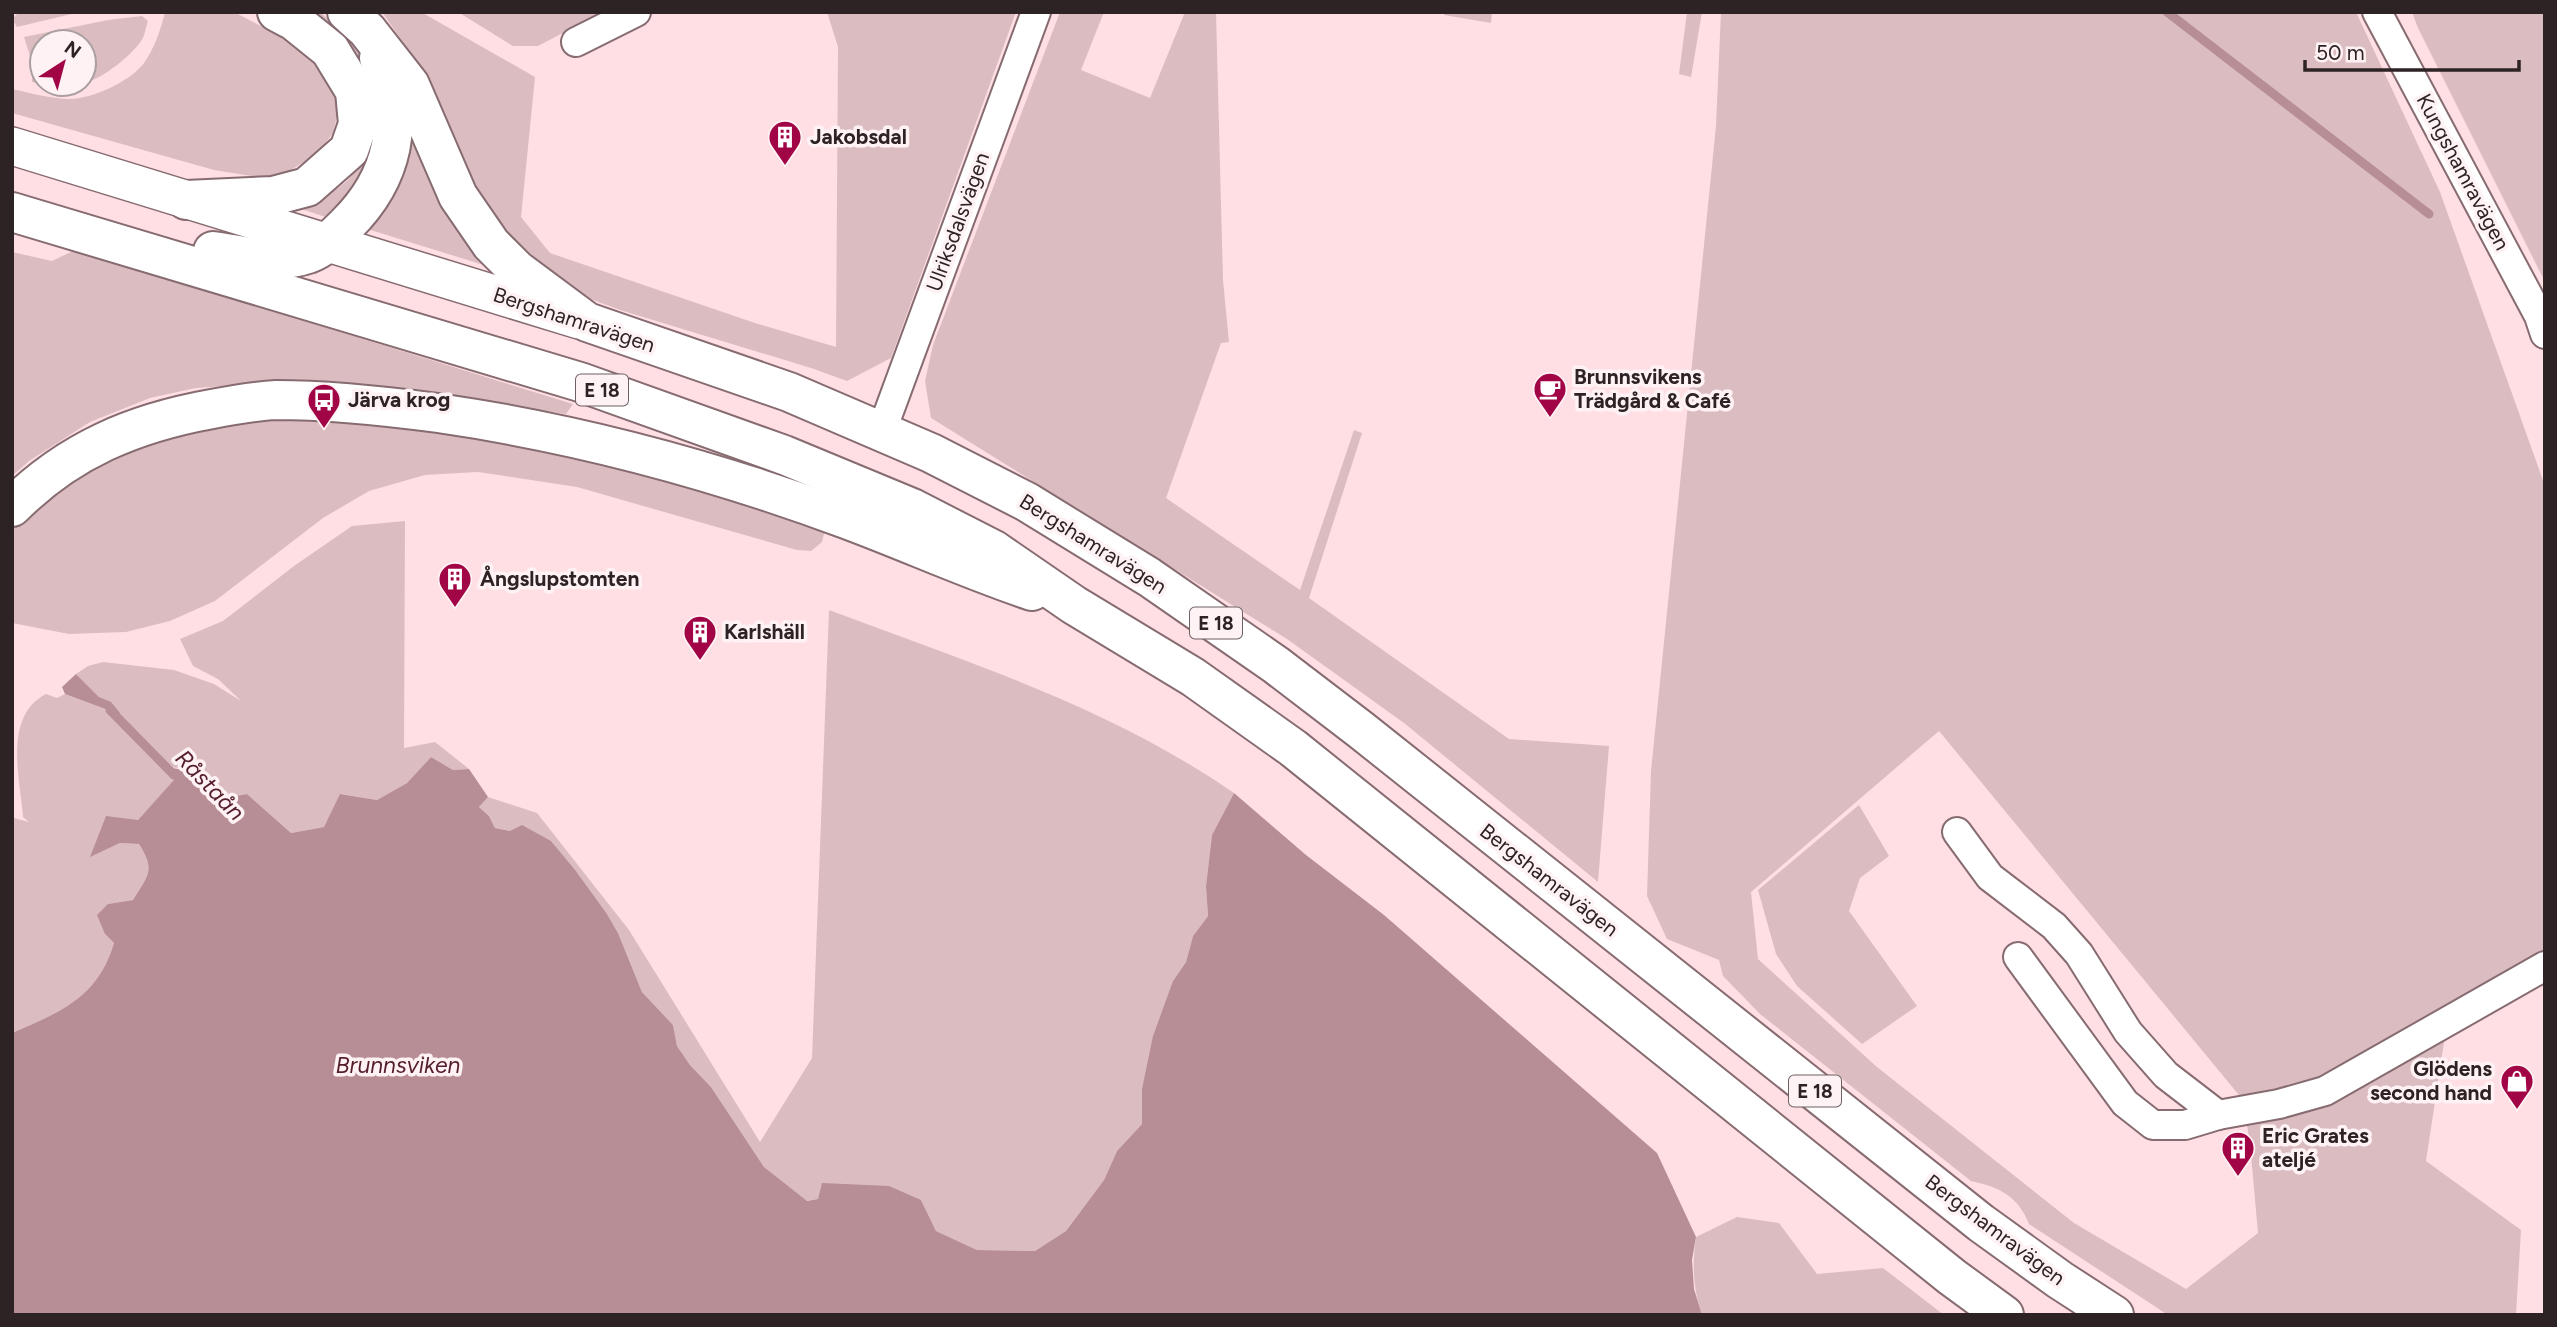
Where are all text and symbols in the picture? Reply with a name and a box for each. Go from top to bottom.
north arrow [28,28,98,98]
scale bar [2305,28,2518,72]
text: N [60,36,85,63]
text: 50 m [2316,40,2365,65]
street label: Kungshamravägen [2412,89,2515,254]
building icon: Jakobsdal [766,118,804,167]
place label: Jakobsdal [810,124,907,149]
street label: Ulriksdalsvägen [921,149,994,295]
street label: Bergshamravägen [490,282,658,357]
place label: Brunnsvikens Trädgård & Café [1574,364,1731,413]
cafe icon: Brunnsvikens Trädgård & Café [1531,370,1569,419]
road number: E 18 [576,374,628,406]
bus stop icon: Järva krog [305,381,343,430]
place label: Järva krog [348,387,450,412]
street label: Bergshamravägen [1015,488,1171,599]
building icon: Ångslupstomten [436,560,474,609]
place label: Ångslupstomten [480,565,639,591]
road number: E 18 [1190,608,1242,638]
building icon: Karlshäll [681,613,719,662]
place label: Karlshäll [724,619,805,644]
water label: Råstaån [170,744,251,826]
street label: Bergshamravägen [1475,818,1623,941]
water label: Brunnsviken [336,1051,461,1079]
place label: Glödens second hand [2370,1056,2492,1105]
shop icon: Glödens second hand [2498,1062,2536,1111]
road number: E 18 [1789,1076,1841,1106]
place label: Eric Grates ateljé [2262,1123,2369,1172]
building icon: Eric Grates ateljé [2219,1129,2257,1178]
street label: Bergshamravägen [1920,1169,2070,1290]

